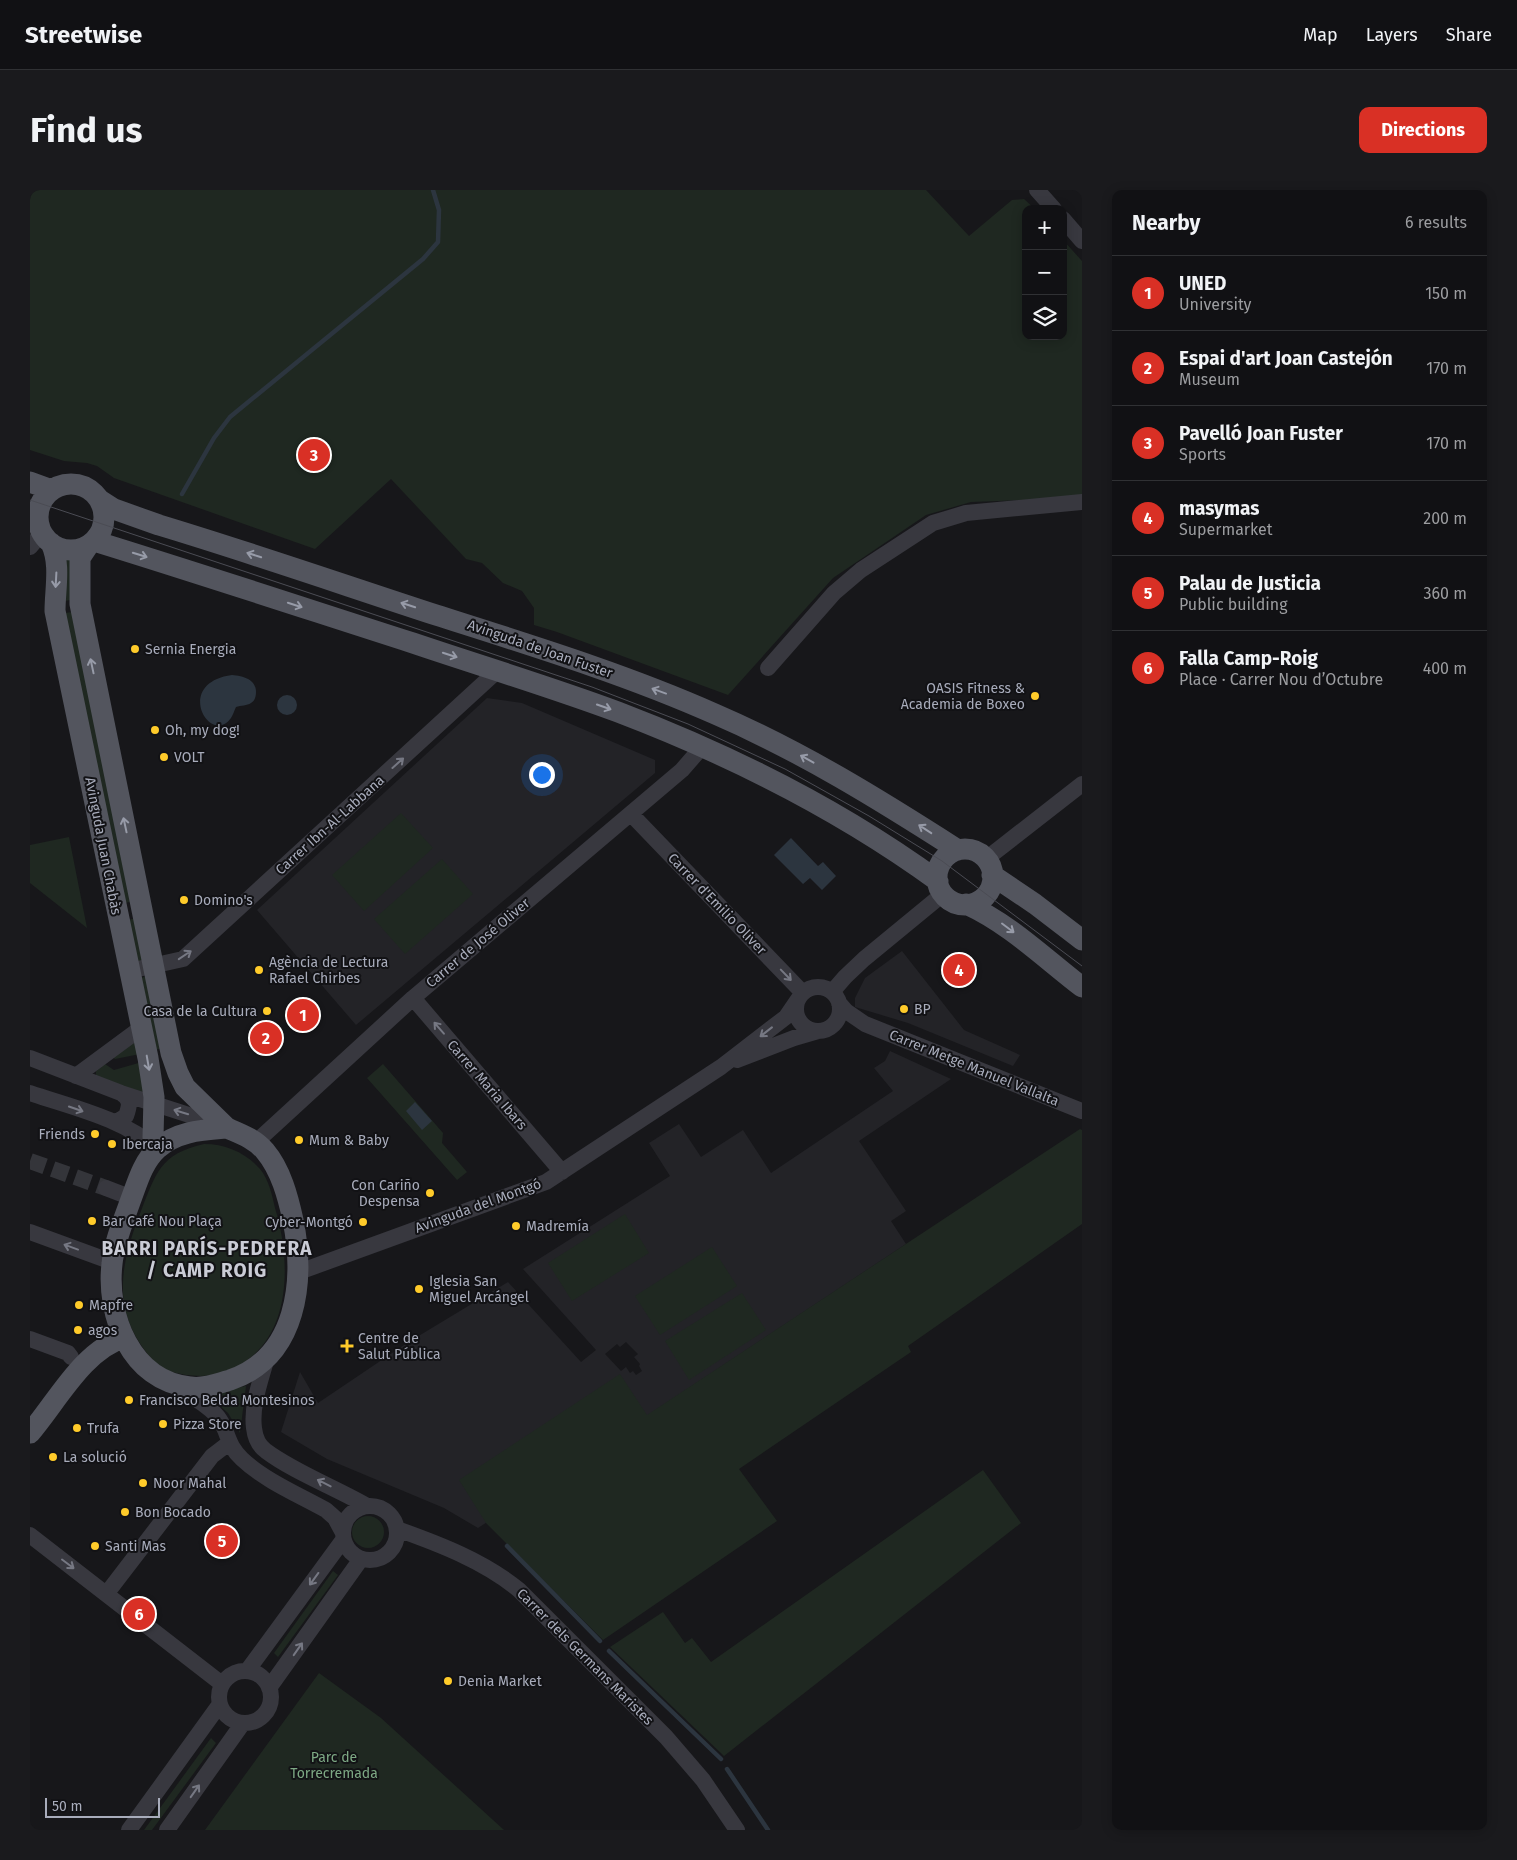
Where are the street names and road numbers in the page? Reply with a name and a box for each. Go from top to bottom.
street label: Avinguda de Joan Fuster [465,616,615,682]
street label: Carrer Ibn-Al-Labbana [272,772,388,878]
street label: Avinguda Juan Chabàs [81,776,125,917]
street label: Carrer d'Emilio Oliver [664,850,770,959]
street label: Carrer de José Oliver [423,894,534,991]
street label: Carrer Metge Manuel Vallalta [887,1026,1061,1110]
street label: Carrer Maria Ibars [443,1037,531,1134]
street label: Avinguda del Montgó [413,1175,543,1237]
street label: Carrer dels Germans Maristes [513,1585,657,1729]

